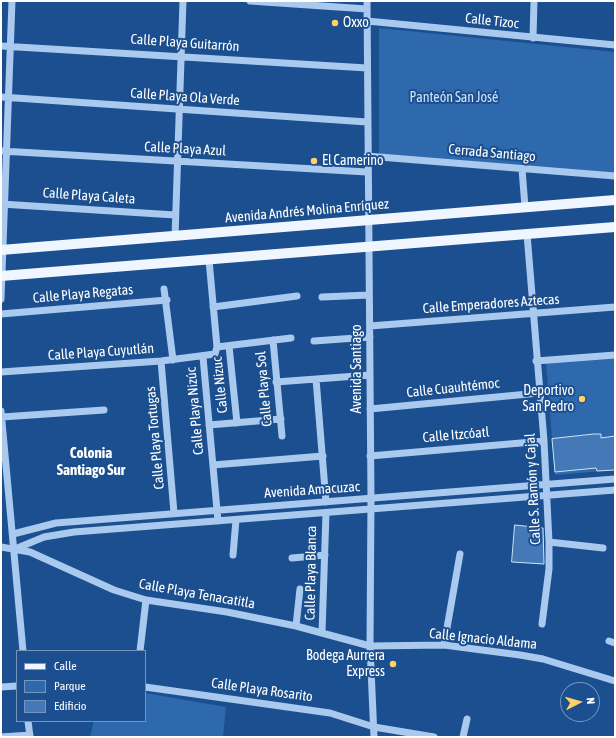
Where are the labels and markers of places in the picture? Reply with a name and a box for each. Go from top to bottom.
place label: Oxxo [343,15,369,31]
marker: Oxxo [330,18,340,28]
place label: El Camerino [322,153,384,169]
marker: El Camerino [309,156,319,166]
place label: Deportivo San Pedro [523,383,574,416]
marker: Deportivo San Pedro [577,394,587,404]
place label: Bodega Aurrera Express [306,648,385,680]
marker: Bodega Aurrera Express [388,659,398,669]

